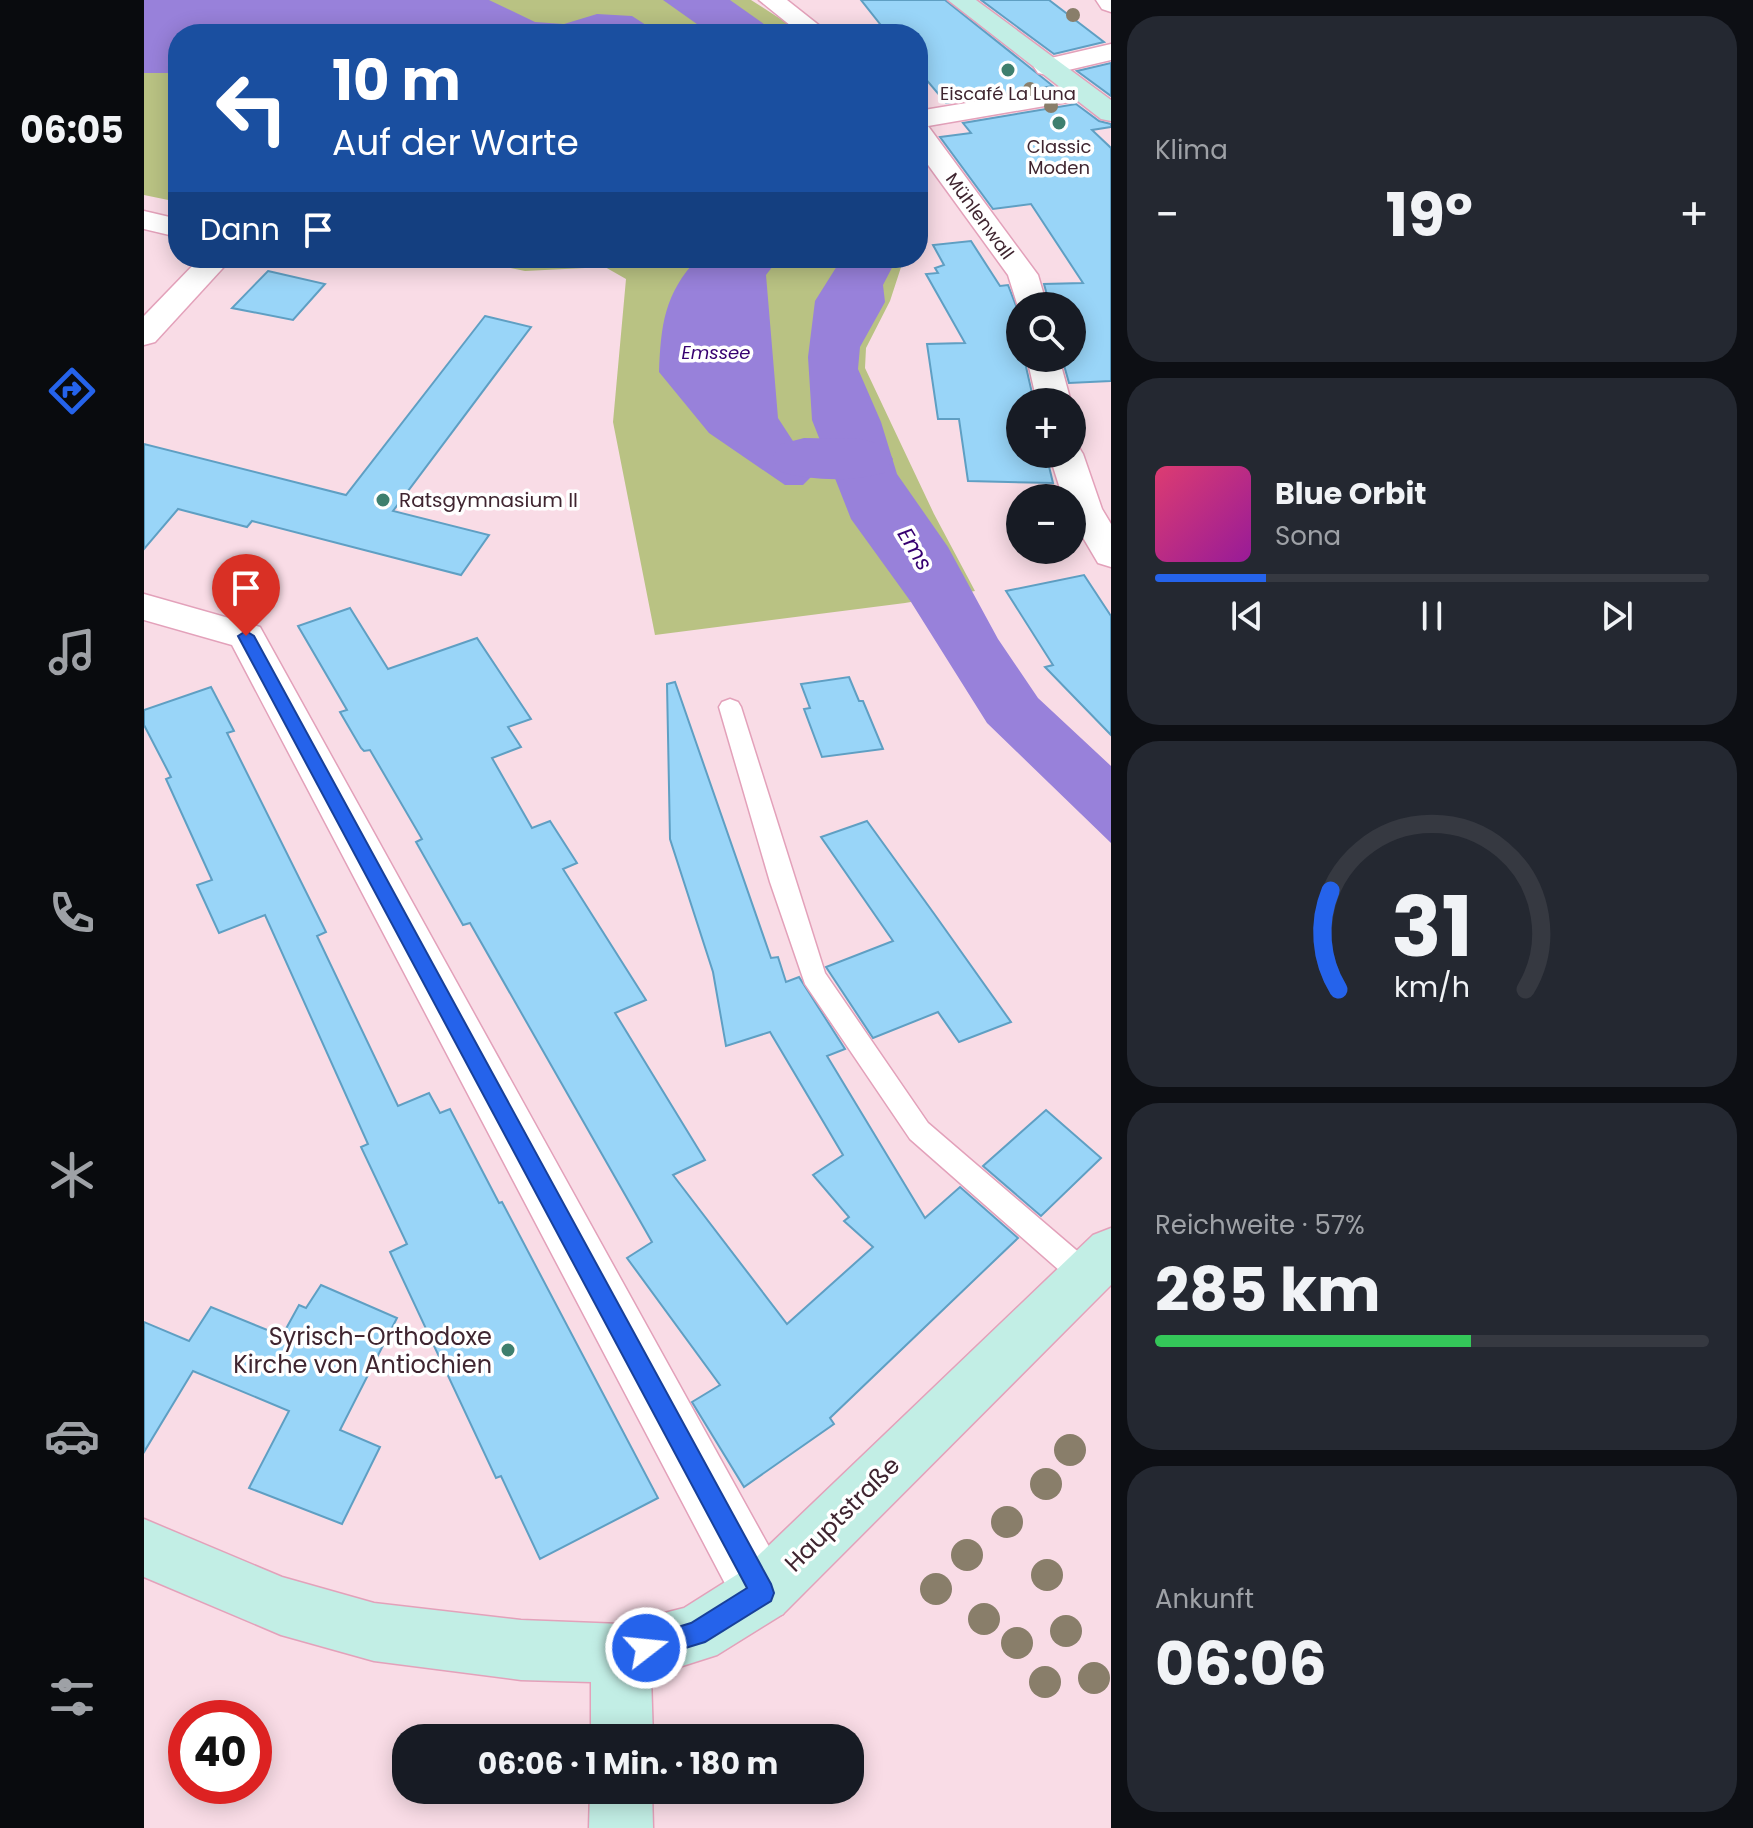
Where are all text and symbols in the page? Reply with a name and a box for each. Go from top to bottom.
text: 10 m [332,41,461,120]
icon: left [200,56,304,160]
marker: Eiscafé La Luna [999,61,1017,79]
place label: Eiscafé La Luna [940,81,1076,106]
text: 06:05 [20,105,124,156]
marker: Classic Moden [1050,114,1068,132]
text: Auf der Warte [332,117,579,168]
text: Klima [1155,132,1228,168]
place label: Classic Moden [1027,134,1091,180]
street label: Mühlenwall [940,168,1020,264]
text: 19° [1385,173,1473,257]
text: − [1155,184,1179,245]
text: + [1679,184,1709,245]
text: Dann [200,208,280,251]
icon: arrive [296,208,340,252]
map controls [1006,292,1086,564]
button: search [1006,292,1086,372]
water label: Emssee [682,340,750,365]
icon: directions [44,363,100,419]
button: + [1006,388,1086,468]
text: Blue Orbit [1275,472,1427,515]
button: − [1006,484,1086,564]
place label: Ratsgymnasium II [399,486,578,514]
marker: Ratsgymnasium II [374,491,392,509]
text: Sona [1275,518,1341,554]
water label: Ems [890,522,940,576]
pin [212,554,280,636]
icon: arrive [224,566,268,610]
icon: previous [1225,594,1269,638]
icon: pause [1410,594,1454,638]
icon: next [1595,594,1639,638]
icon: music [44,624,100,680]
text: 31 [1391,869,1473,985]
icon: phone [44,885,100,941]
text: km/h [1394,967,1470,1007]
icon: climate [44,1147,100,1203]
text: Reichweite · 57% [1155,1207,1365,1243]
text: 285 km [1155,1248,1380,1332]
place label: Syrisch-Orthodoxe Kirche von Antiochien [233,1320,492,1381]
marker: Syrisch-Orthodoxe Kirche von Antiochien [499,1341,517,1359]
icon: car [44,1408,100,1464]
street label: Hauptstraße [777,1449,907,1579]
text: Ankunft [1155,1581,1254,1617]
position arrow [604,1606,688,1690]
text: 06:06 [1155,1622,1327,1706]
icon: filters [44,1669,100,1725]
speed limit sign: 40 [168,1700,272,1804]
text: 06:06 · 1 Min. · 180 m [478,1742,778,1785]

